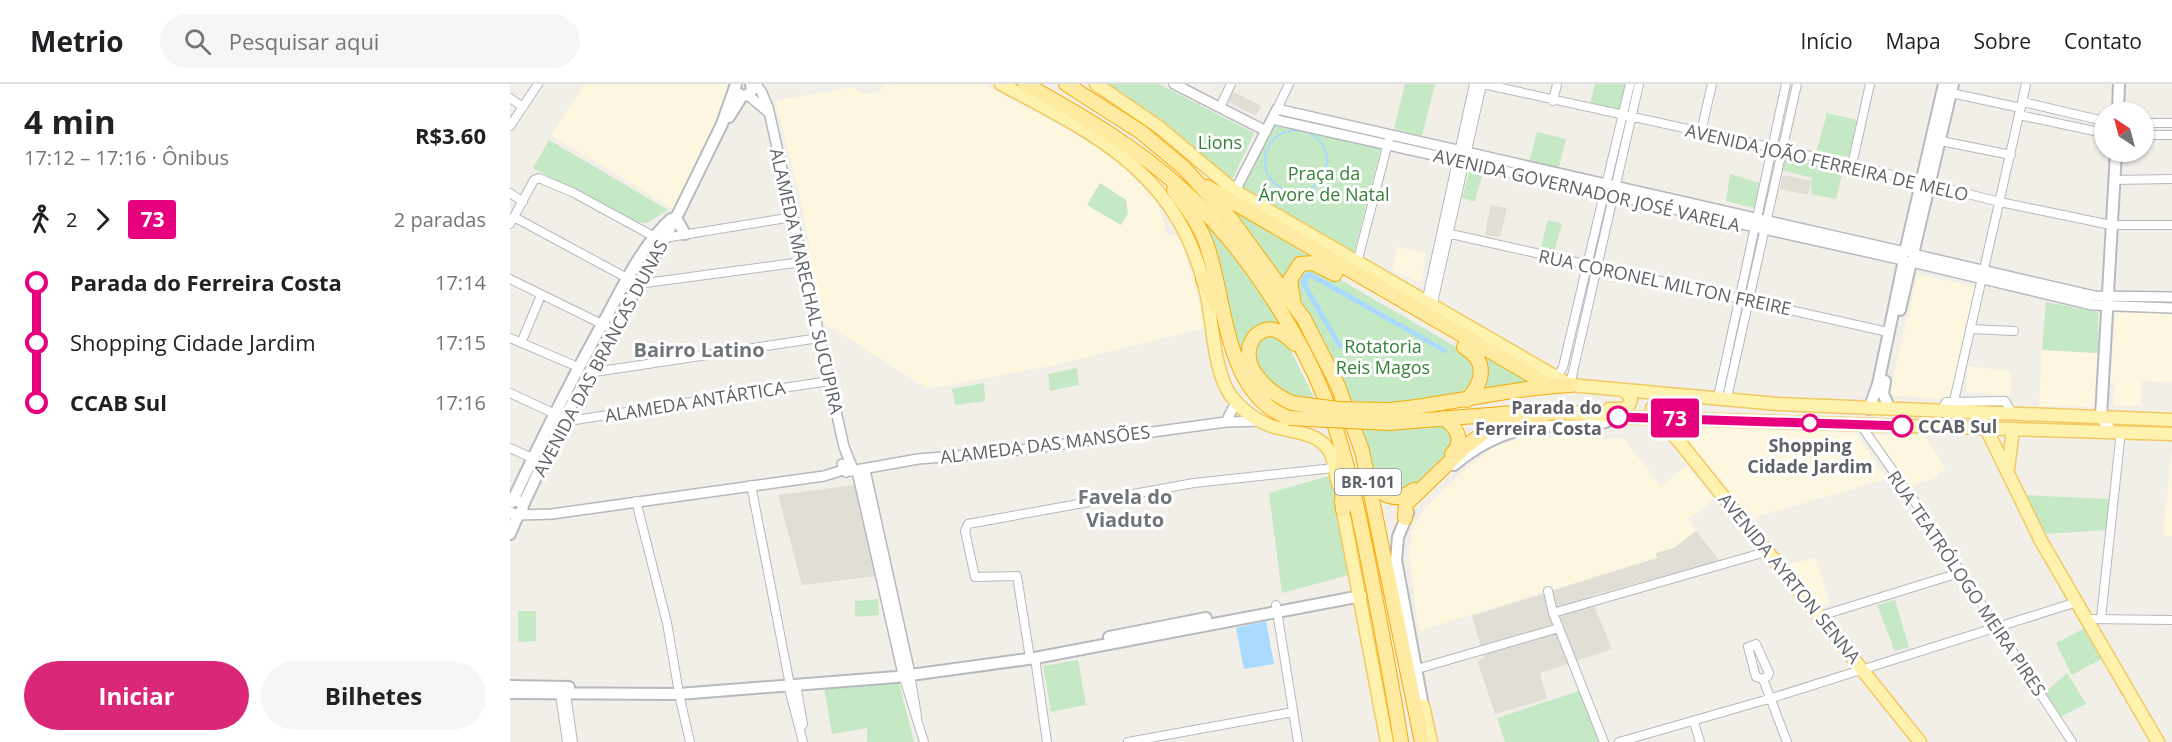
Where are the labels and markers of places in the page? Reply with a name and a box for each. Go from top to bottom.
place label: Parada do Ferreira Costa [1475,395,1602,440]
marker: Parada do Ferreira Costa [1607,406,1629,428]
marker: Shopping Cidade Jardim [1801,414,1819,432]
place label: CCAB Sul [1918,414,1997,438]
marker: CCAB Sul [1891,415,1913,437]
place label: Shopping Cidade Jardim [1747,433,1873,478]

